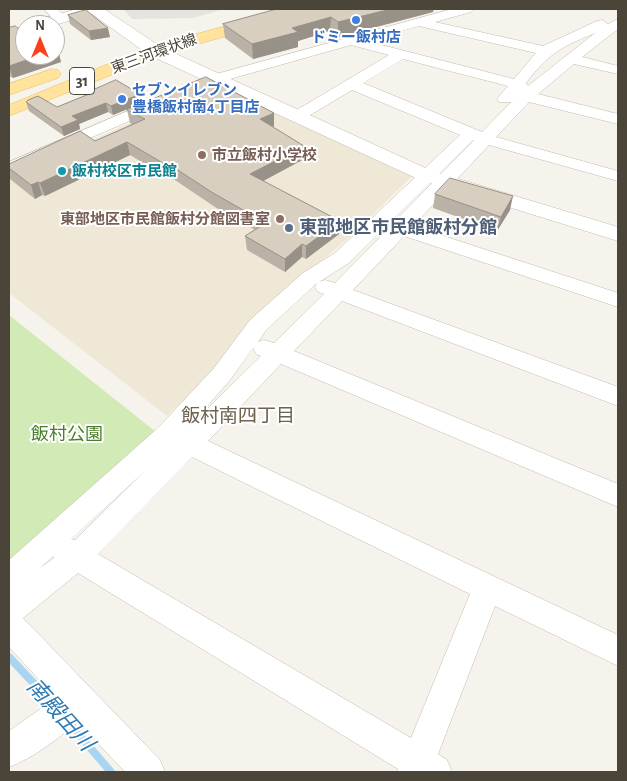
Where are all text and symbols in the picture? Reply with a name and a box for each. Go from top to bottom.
marker: ドミー飯村店 [350,14,362,26]
north arrow [15,15,65,65]
text: N [35,19,45,33]
place label: ドミー飯村店 [311,28,401,46]
street label: 東三河環状線 [109,30,199,78]
road number: 31 [70,68,94,94]
place label: セブンイレブン 豊橋飯村南4丁目店 [132,81,260,116]
marker: セブンイレブン 豊橋飯村南4丁目店 [116,93,128,105]
place label: 市立飯村小学校 [212,146,317,164]
marker: 市立飯村小学校 [196,149,208,161]
place label: 飯村校区市民館 [72,162,177,180]
marker: 飯村校区市民館 [56,165,68,177]
place label: 東部地区市民館飯村分館図書室 [60,210,270,228]
marker: 東部地区市民館飯村分館図書室 [274,213,286,225]
place label: 東部地区市民館飯村分館 [299,217,497,239]
marker: 東部地区市民館飯村分館 [283,222,295,234]
district label: 飯村南四丁目 [181,405,295,427]
park label: 飯村公園 [31,424,103,446]
water label: 南殿田川 [21,673,99,757]

